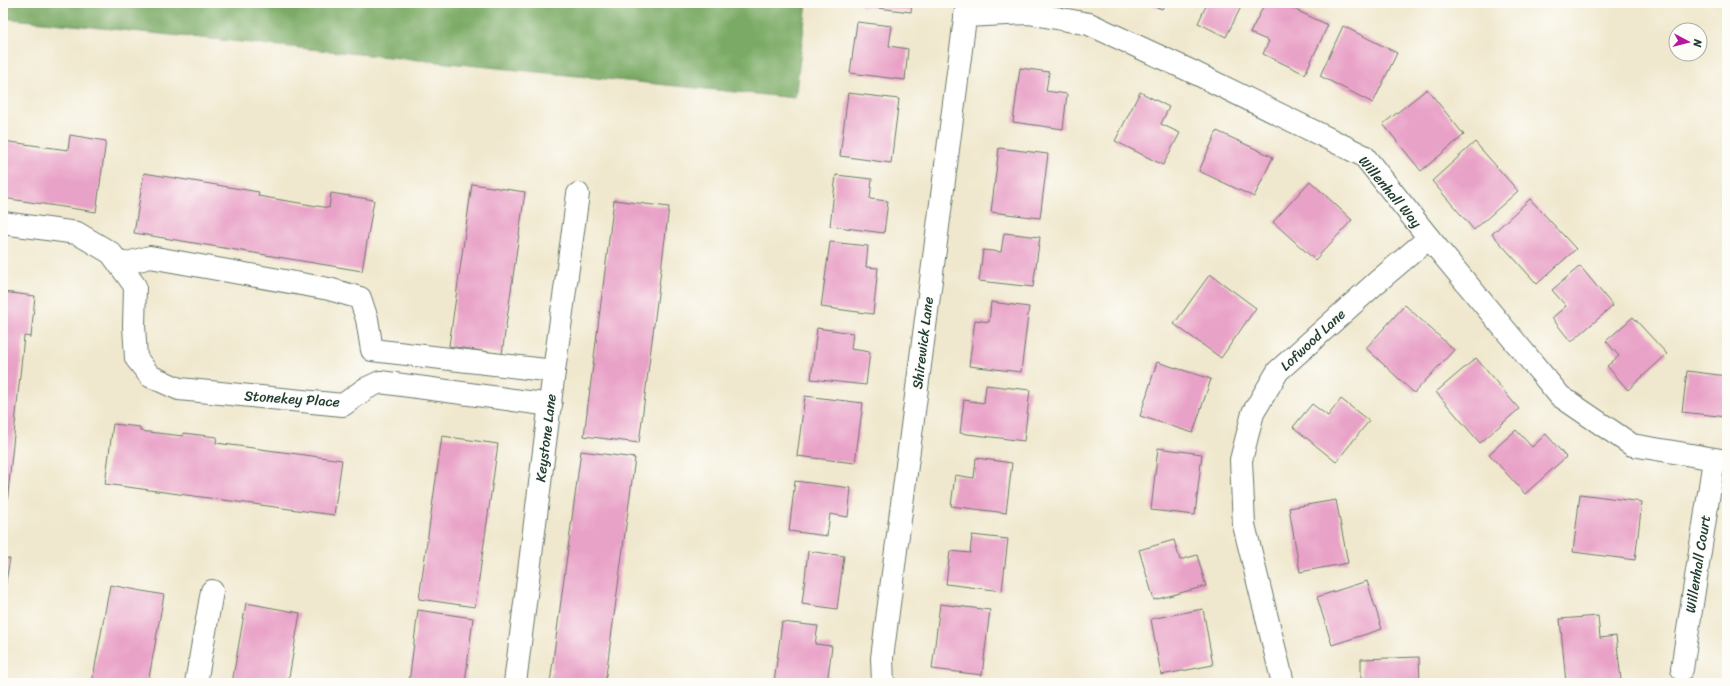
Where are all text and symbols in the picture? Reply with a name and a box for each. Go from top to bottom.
north arrow [1668,22,1708,62]
text: N [1687,37,1707,48]
street label: Willenhall Way [1352,150,1428,234]
street label: Shirewick Lane [905,295,941,391]
street label: Lofwood Lane [1274,303,1352,377]
street label: Stonekey Place [243,383,341,415]
street label: Keystone Lane [528,393,564,483]
street label: Willenhall Court [1678,513,1718,615]

